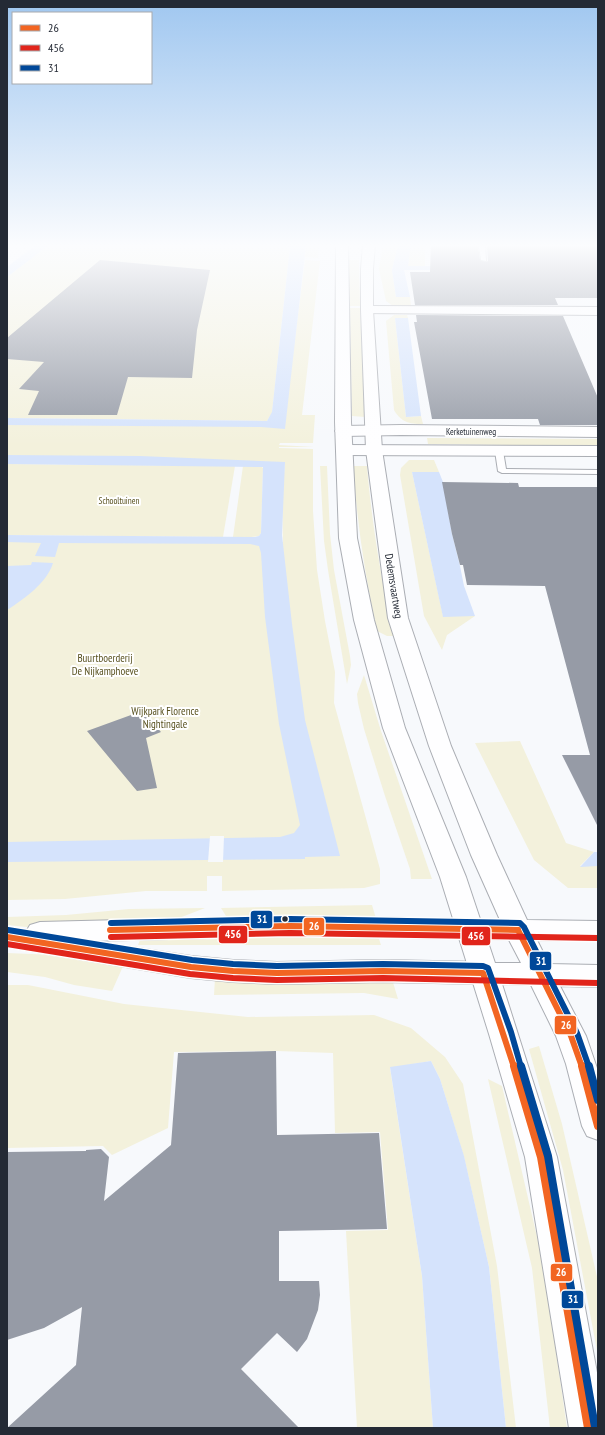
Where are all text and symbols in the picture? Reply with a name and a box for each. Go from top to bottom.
legend [12,12,152,84]
text: 26 [48,20,59,35]
text: 456 [48,40,64,55]
text: 31 [48,60,59,75]
street label: Kerketuinenweg [446,426,496,437]
park label: Schooltuinen [99,495,139,506]
street label: Dedemsvaartweg [382,553,406,620]
park label: Buurtboerderij De Nijkamphoeve [72,651,139,678]
park label: Wijkpark Florence Nightingale [131,704,199,731]
line badge: 31 [250,910,273,929]
text: 31 [257,912,267,926]
unlabelled marker [280,914,290,924]
line badge: 26 [303,917,325,936]
text: 26 [309,919,319,933]
line badge: 456 [218,925,248,944]
line badge: 456 [461,926,491,946]
text: 456 [225,927,241,941]
text: 456 [468,929,484,943]
line badge: 31 [529,951,552,971]
text: 31 [536,954,546,968]
line badge: 26 [554,1015,577,1035]
text: 26 [561,1018,571,1032]
line badge: 26 [550,1263,573,1282]
text: 26 [556,1265,566,1279]
line badge: 31 [561,1290,584,1309]
text: 31 [568,1292,578,1306]

